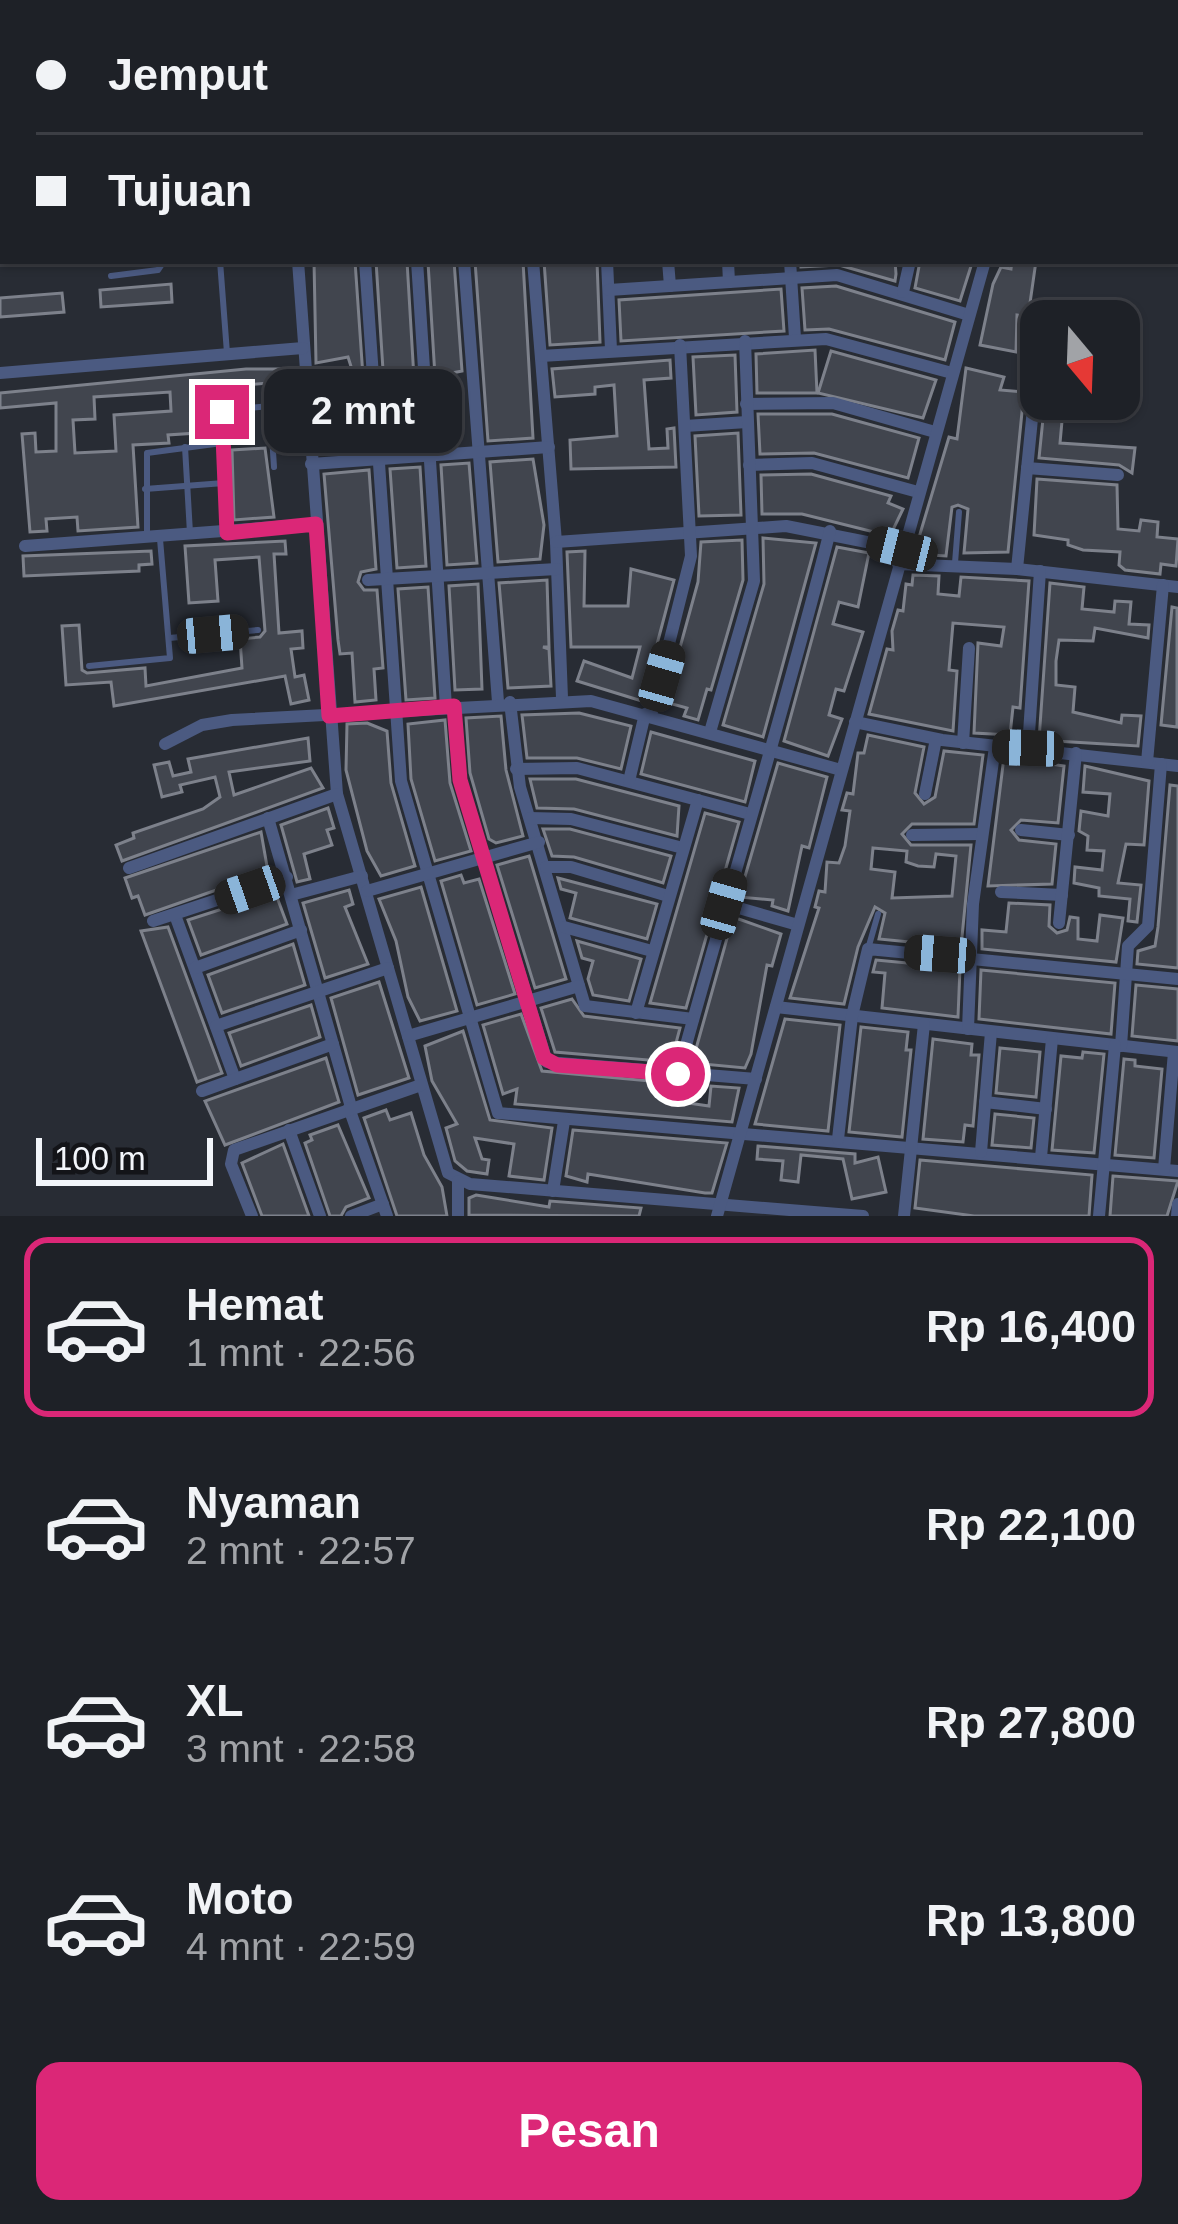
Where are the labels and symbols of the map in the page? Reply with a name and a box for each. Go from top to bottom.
north arrow [1020,300,1140,420]
callout: 2 mnt [264,370,462,454]
route end [195,385,249,439]
car [863,523,941,575]
car [176,613,250,655]
car [635,636,689,716]
car [991,729,1065,767]
car [210,861,290,919]
car [697,864,751,944]
car [903,934,977,974]
route start [651,1047,705,1101]
scale bar [36,1132,213,1185]

